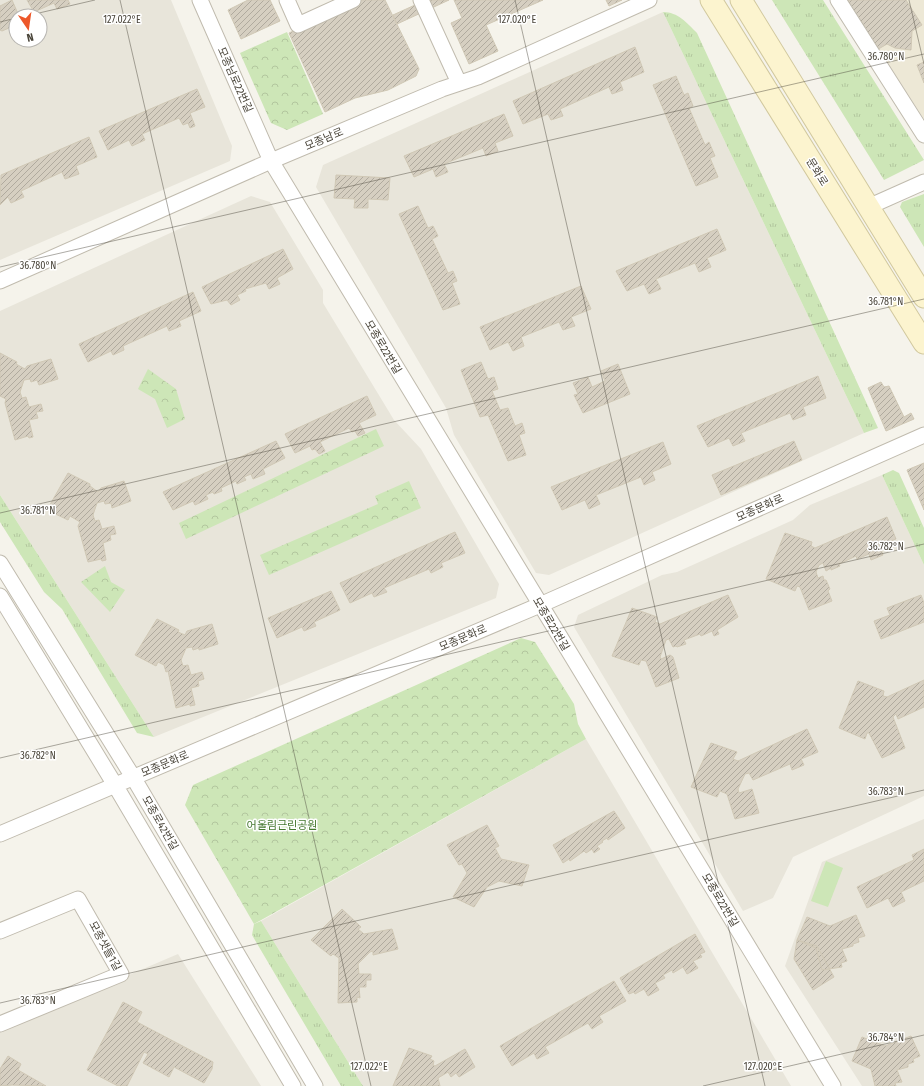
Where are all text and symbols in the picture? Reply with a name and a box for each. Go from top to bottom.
north arrow [8,8,48,48]
text: 127.022°E [103,14,141,26]
text: 127.020°E [498,14,537,26]
text: N [25,30,35,44]
street label: 모종남로22번길 [215,45,255,115]
text: 36.780°N [868,51,904,63]
street label: 모종남로 [303,125,345,153]
street label: 문화로 [803,156,831,188]
text: 36.780°N [20,260,56,272]
text: 36.781°N [869,296,903,308]
street label: 모종로22번길 [362,318,404,376]
street label: 모종문화로 [734,492,786,524]
text: 36.781°N [21,505,55,517]
text: 36.782°N [868,541,904,553]
street label: 모종로22번길 [530,595,572,653]
street label: 모종문화로 [437,622,489,654]
street label: 모종문화로 [139,748,191,780]
text: 36.782°N [20,750,56,762]
text: 36.783°N [868,786,904,798]
street label: 모종로42번길 [139,793,181,853]
park label: 어울림근린공원 [247,819,317,832]
street label: 모종로22번길 [699,871,741,929]
street label: 모종샛들1길 [86,919,124,973]
text: 36.783°N [20,995,56,1007]
text: 36.784°N [868,1032,904,1044]
text: 127.022°E [350,1061,388,1073]
text: 127.020°E [744,1061,783,1073]

